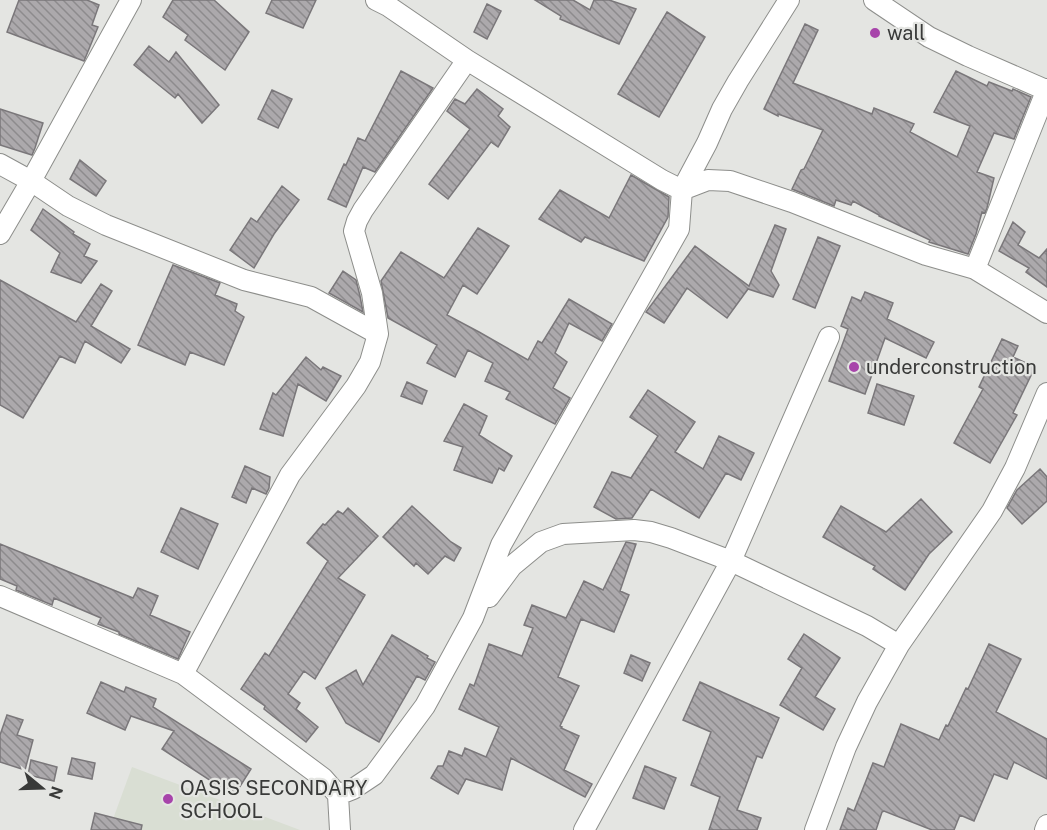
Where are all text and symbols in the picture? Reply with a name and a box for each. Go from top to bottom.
place label: wall [887,21,925,45]
marker: wall [868,26,882,40]
place label: underconstruction [866,355,1037,379]
marker: underconstruction [847,360,861,374]
north arrow [12,758,72,818]
place label: OASIS SECONDARY SCHOOL [180,776,367,823]
text: N [45,784,67,802]
marker: OASIS SECONDARY SCHOOL [161,792,175,806]

